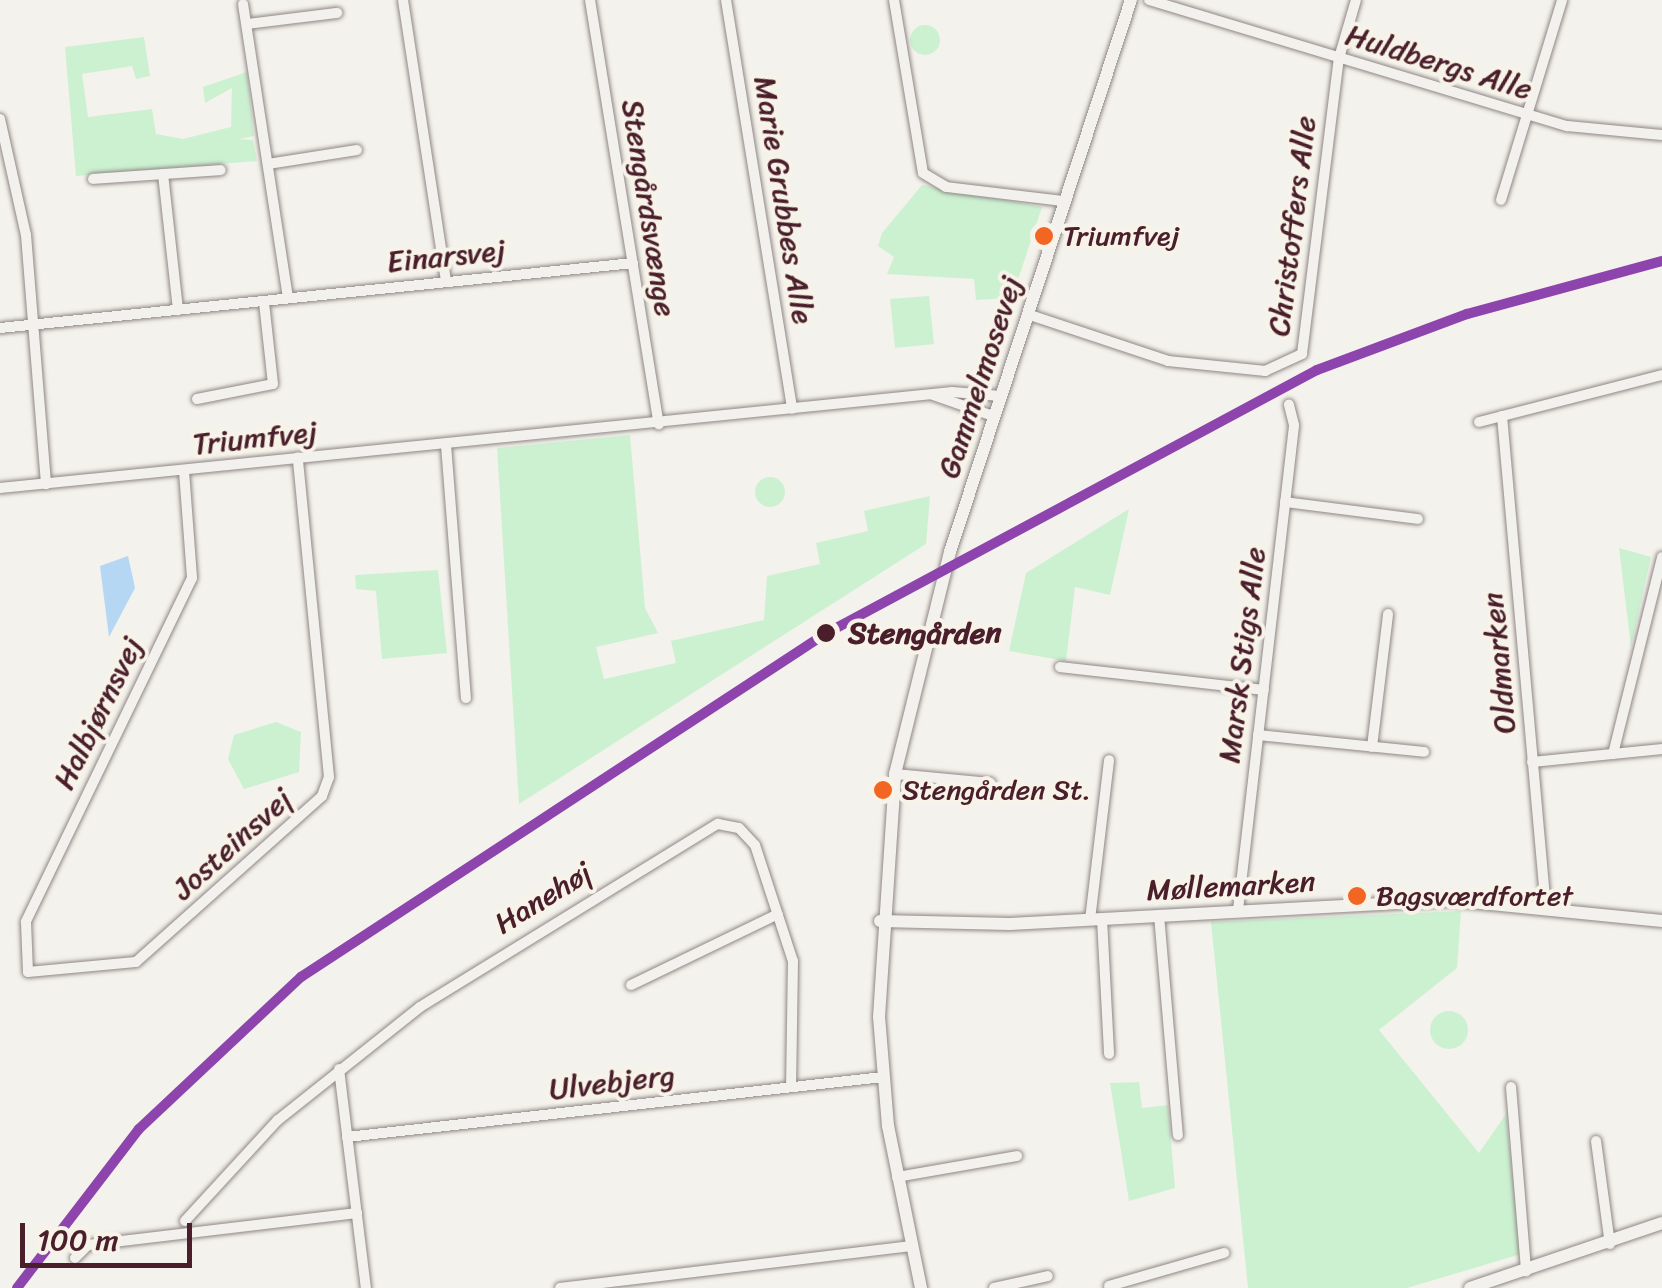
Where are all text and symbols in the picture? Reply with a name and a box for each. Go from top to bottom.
street label: Huldbergs Alle [1342,17,1536,107]
street label: Marie Grubbes Alle [747,73,821,327]
street label: Stengårdsvænge [614,97,684,319]
street label: Christoffers Alle [1261,114,1323,338]
place label: Triumfvej [1063,219,1180,253]
marker: Triumfvej [1034,226,1054,246]
street label: Einarsvej [385,232,507,280]
street label: Gammelmosevej [930,272,1030,482]
street label: Triumfvej [191,414,319,462]
street label: Marsk Stigs Alle [1211,545,1273,765]
street label: Oldmarken [1475,591,1523,735]
place label: Stengården [848,615,1002,651]
marker: Stengården [813,620,839,646]
street label: Halbjørnsvej [46,631,150,795]
place label: Stengården St. [902,773,1091,807]
marker: Stengården St. [873,780,893,800]
street label: Josteinsvej [165,781,299,907]
street label: Hanehøj [488,854,598,942]
street label: Møllemarken [1146,864,1316,908]
place label: Bagsværdfortet [1376,879,1573,913]
marker: Bagsværdfortet [1347,886,1367,906]
street label: Ulvebjerg [547,1056,677,1108]
scale bar [25,1203,198,1265]
text: 100 m [37,1213,119,1267]

